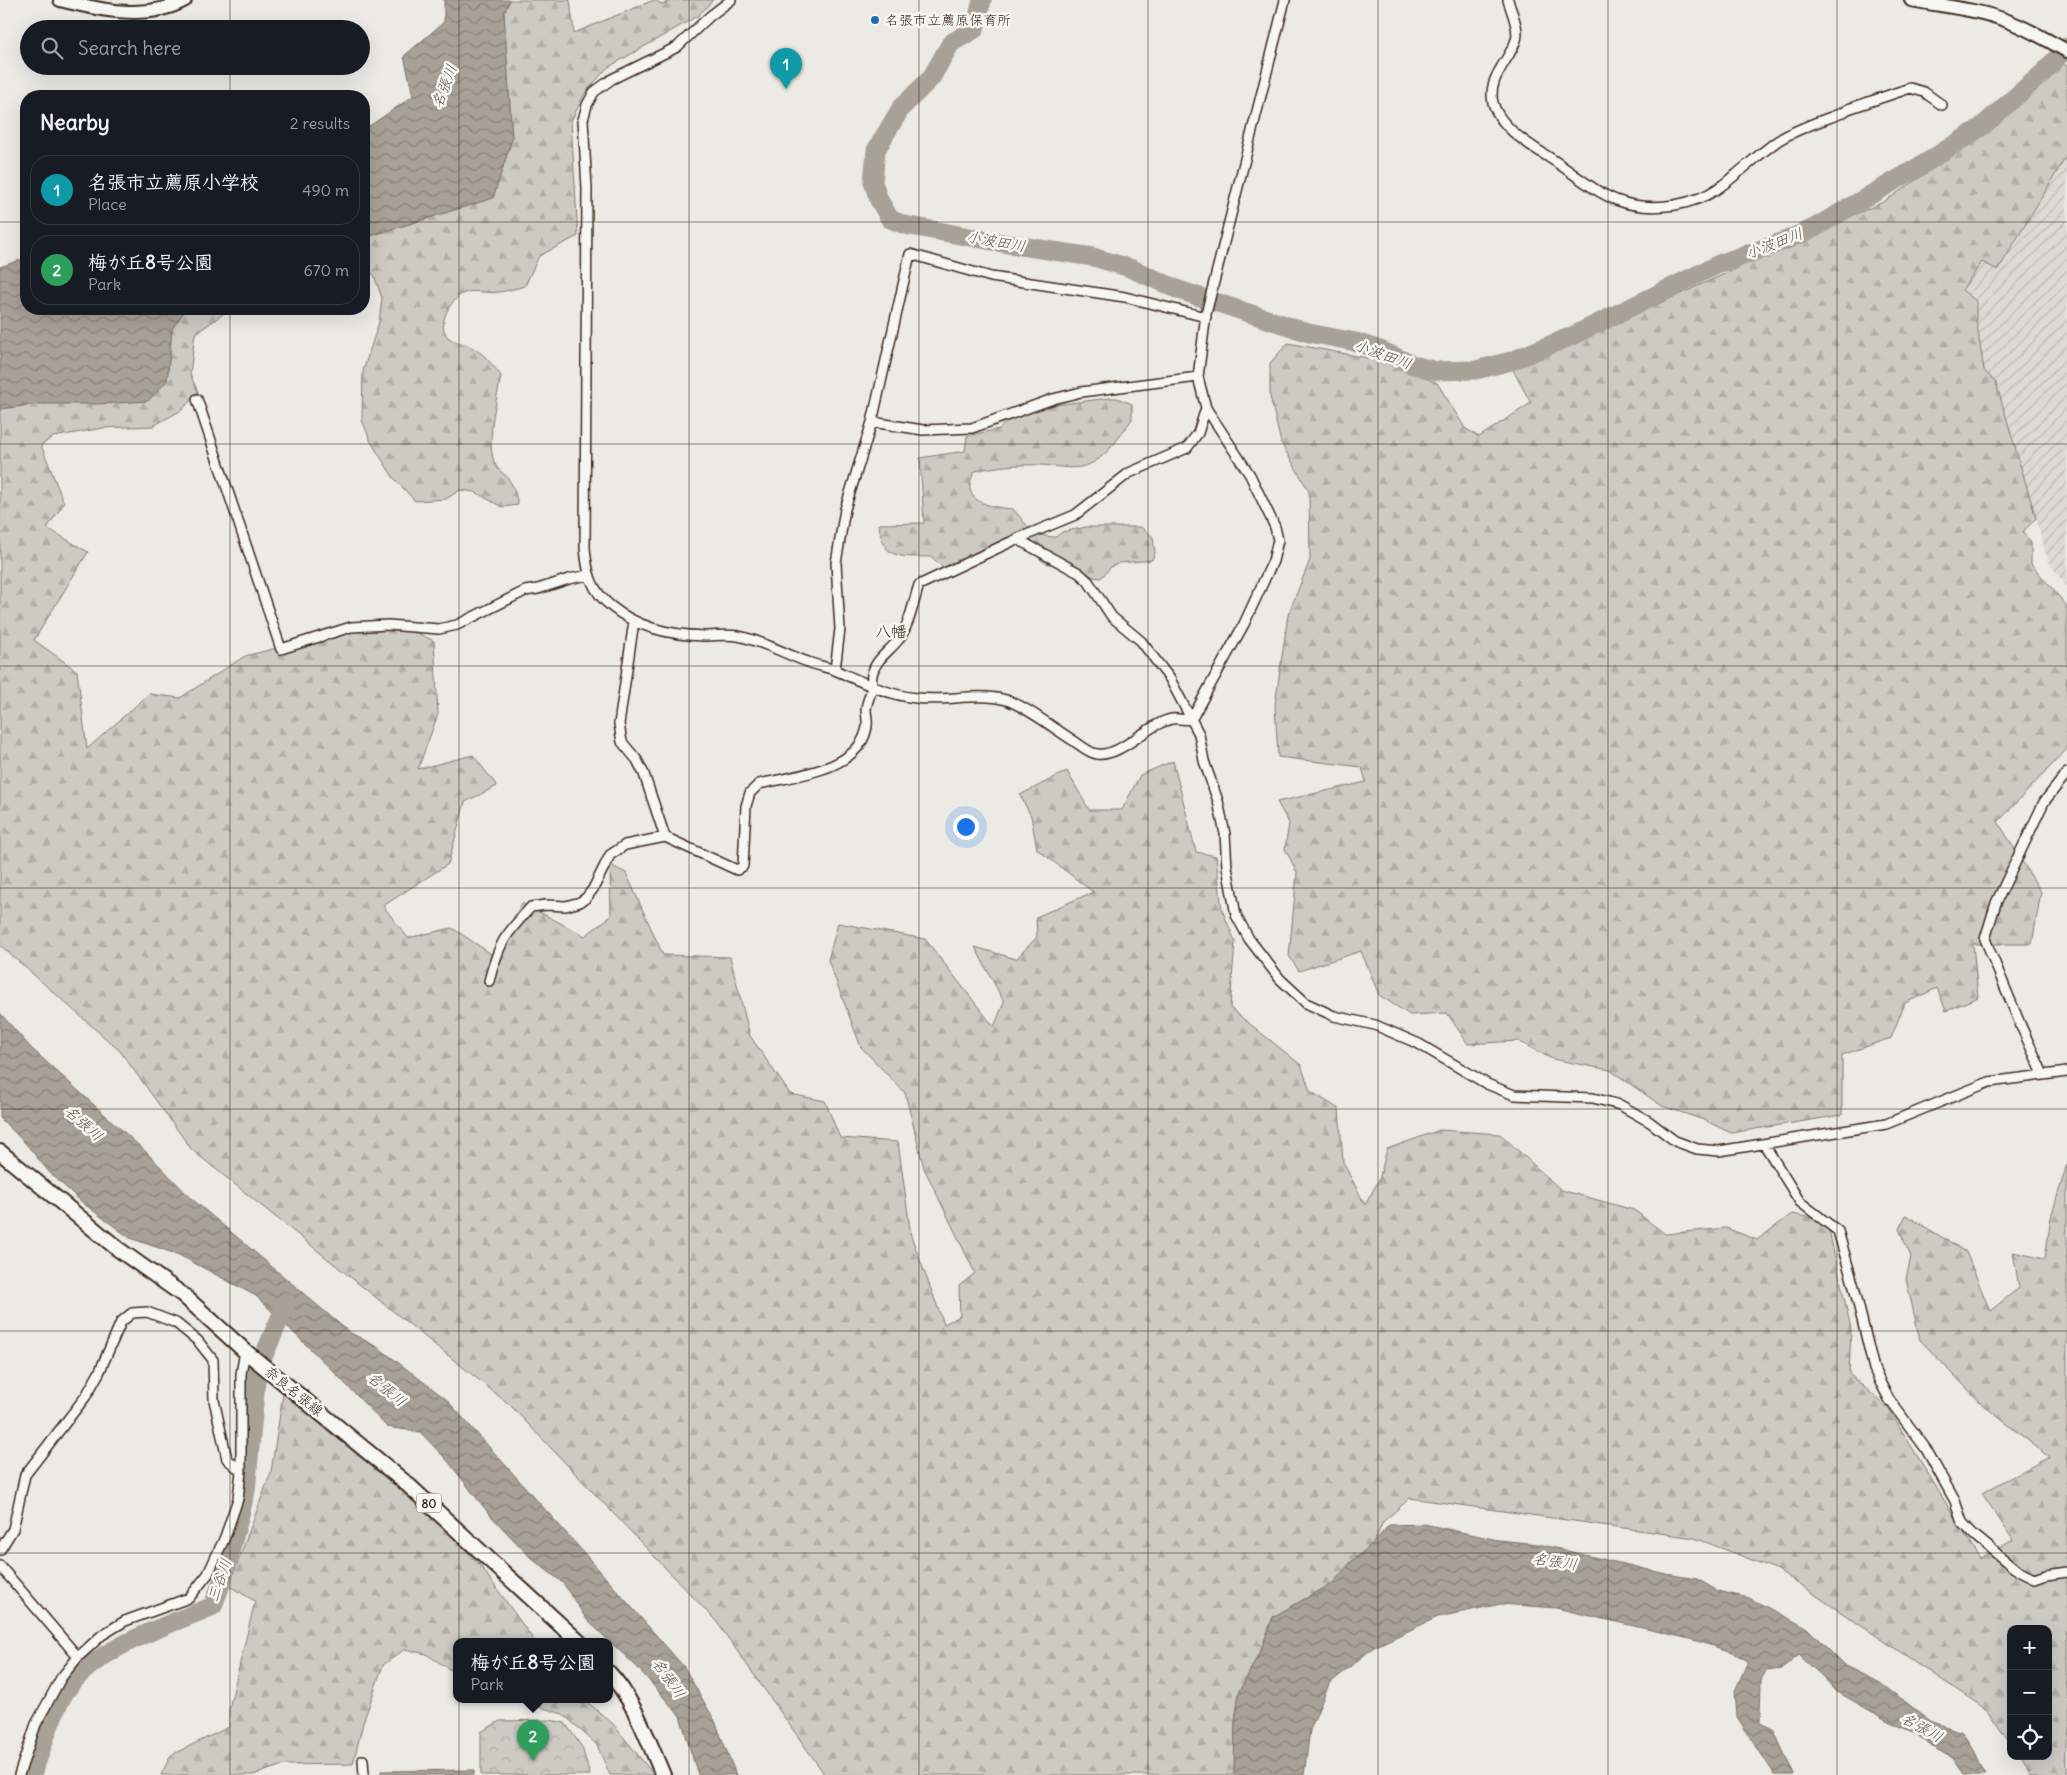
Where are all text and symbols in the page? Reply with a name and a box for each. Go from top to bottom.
place label: 名張市立薦原保育所 [885,11,1011,29]
marker: 名張市立薦原保育所 [869,14,881,26]
search box [20,20,370,75]
icon: search [38,34,66,62]
text: Search here [78,36,181,60]
pin: 1 [770,48,802,89]
water label: 名張川 [427,62,461,110]
text: Nearby [40,109,110,136]
text: 2 results [290,113,350,133]
text: 名張市立薦原小学校 [88,170,259,194]
text: 1 [54,180,60,200]
text: 490 m [302,180,349,200]
text: Place [88,194,127,214]
water label: 小波田川 [1743,223,1805,263]
water label: 小波田川 [965,226,1027,256]
text: 梅が丘8号公園 [88,250,213,274]
text: 2 [53,260,61,280]
text: 670 m [304,260,349,280]
text: Park [88,274,121,294]
water label: 小波田川 [1352,335,1414,373]
district label: 八幡 [875,621,907,641]
your location [953,814,979,840]
water label: 名張川 [61,1101,107,1145]
street label: 奈良名張線 [261,1362,327,1420]
water label: 名張川 [364,1367,410,1411]
road number: 80 [416,1494,442,1512]
water label: 名張川 [1531,1548,1579,1574]
water label: 三谷川 [203,1556,235,1604]
map controls [2007,1625,2052,1760]
button: + [2007,1625,2052,1670]
popup [453,1638,613,1703]
text: 梅が丘8号公園 [471,1650,595,1674]
water label: 名張川 [648,1654,690,1702]
button: − [2007,1670,2052,1715]
text: Park [471,1674,504,1694]
water label: 名張川 [1898,1708,1946,1746]
button: locate [2007,1715,2052,1760]
pin: 2 [517,1720,549,1761]

